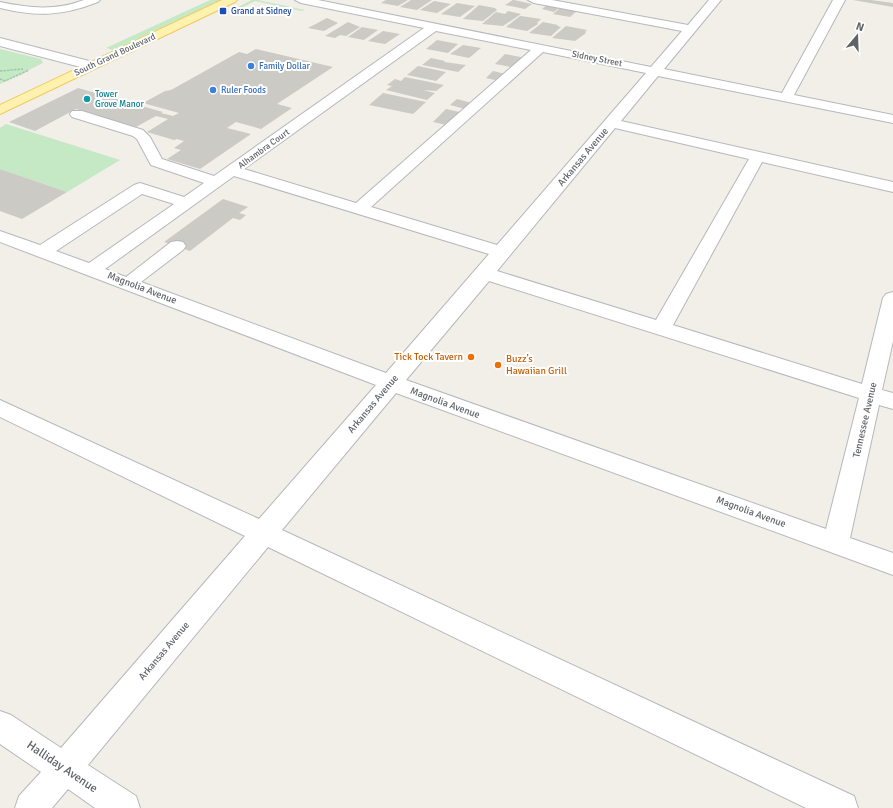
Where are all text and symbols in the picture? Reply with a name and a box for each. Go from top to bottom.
marker: Grand at Sidney [218,6,228,16]
place label: Grand at Sidney [231,6,292,17]
north arrow [837,16,877,56]
text: N [854,20,866,34]
street label: South Grand Boulevard [73,31,158,79]
street label: Sidney Street [571,49,623,69]
marker: Family Dollar [246,61,256,71]
place label: Family Dollar [259,61,311,72]
marker: Ruler Foods [208,85,218,95]
place label: Ruler Foods [221,85,266,96]
place label: Tower Grove Manor [95,89,144,110]
marker: Tower Grove Manor [82,94,92,104]
street label: Arkansas Avenue [555,125,611,189]
street label: Alhambra Court [236,127,292,171]
street label: Magnolia Avenue [106,269,178,307]
place label: Tick Tock Tavern [395,351,463,363]
marker: Tick Tock Tavern [466,352,476,362]
place label: Buzz’s Hawaiian Grill [506,353,567,377]
marker: Buzz’s Hawaiian Grill [493,360,503,370]
street label: Arkansas Avenue [345,372,401,436]
street label: Tennessee Avenue [850,381,880,459]
street label: Magnolia Avenue [409,385,481,421]
street label: Magnolia Avenue [715,494,787,530]
street label: Arkansas Avenue [136,619,192,683]
street label: Halliday Avenue [24,738,100,796]

